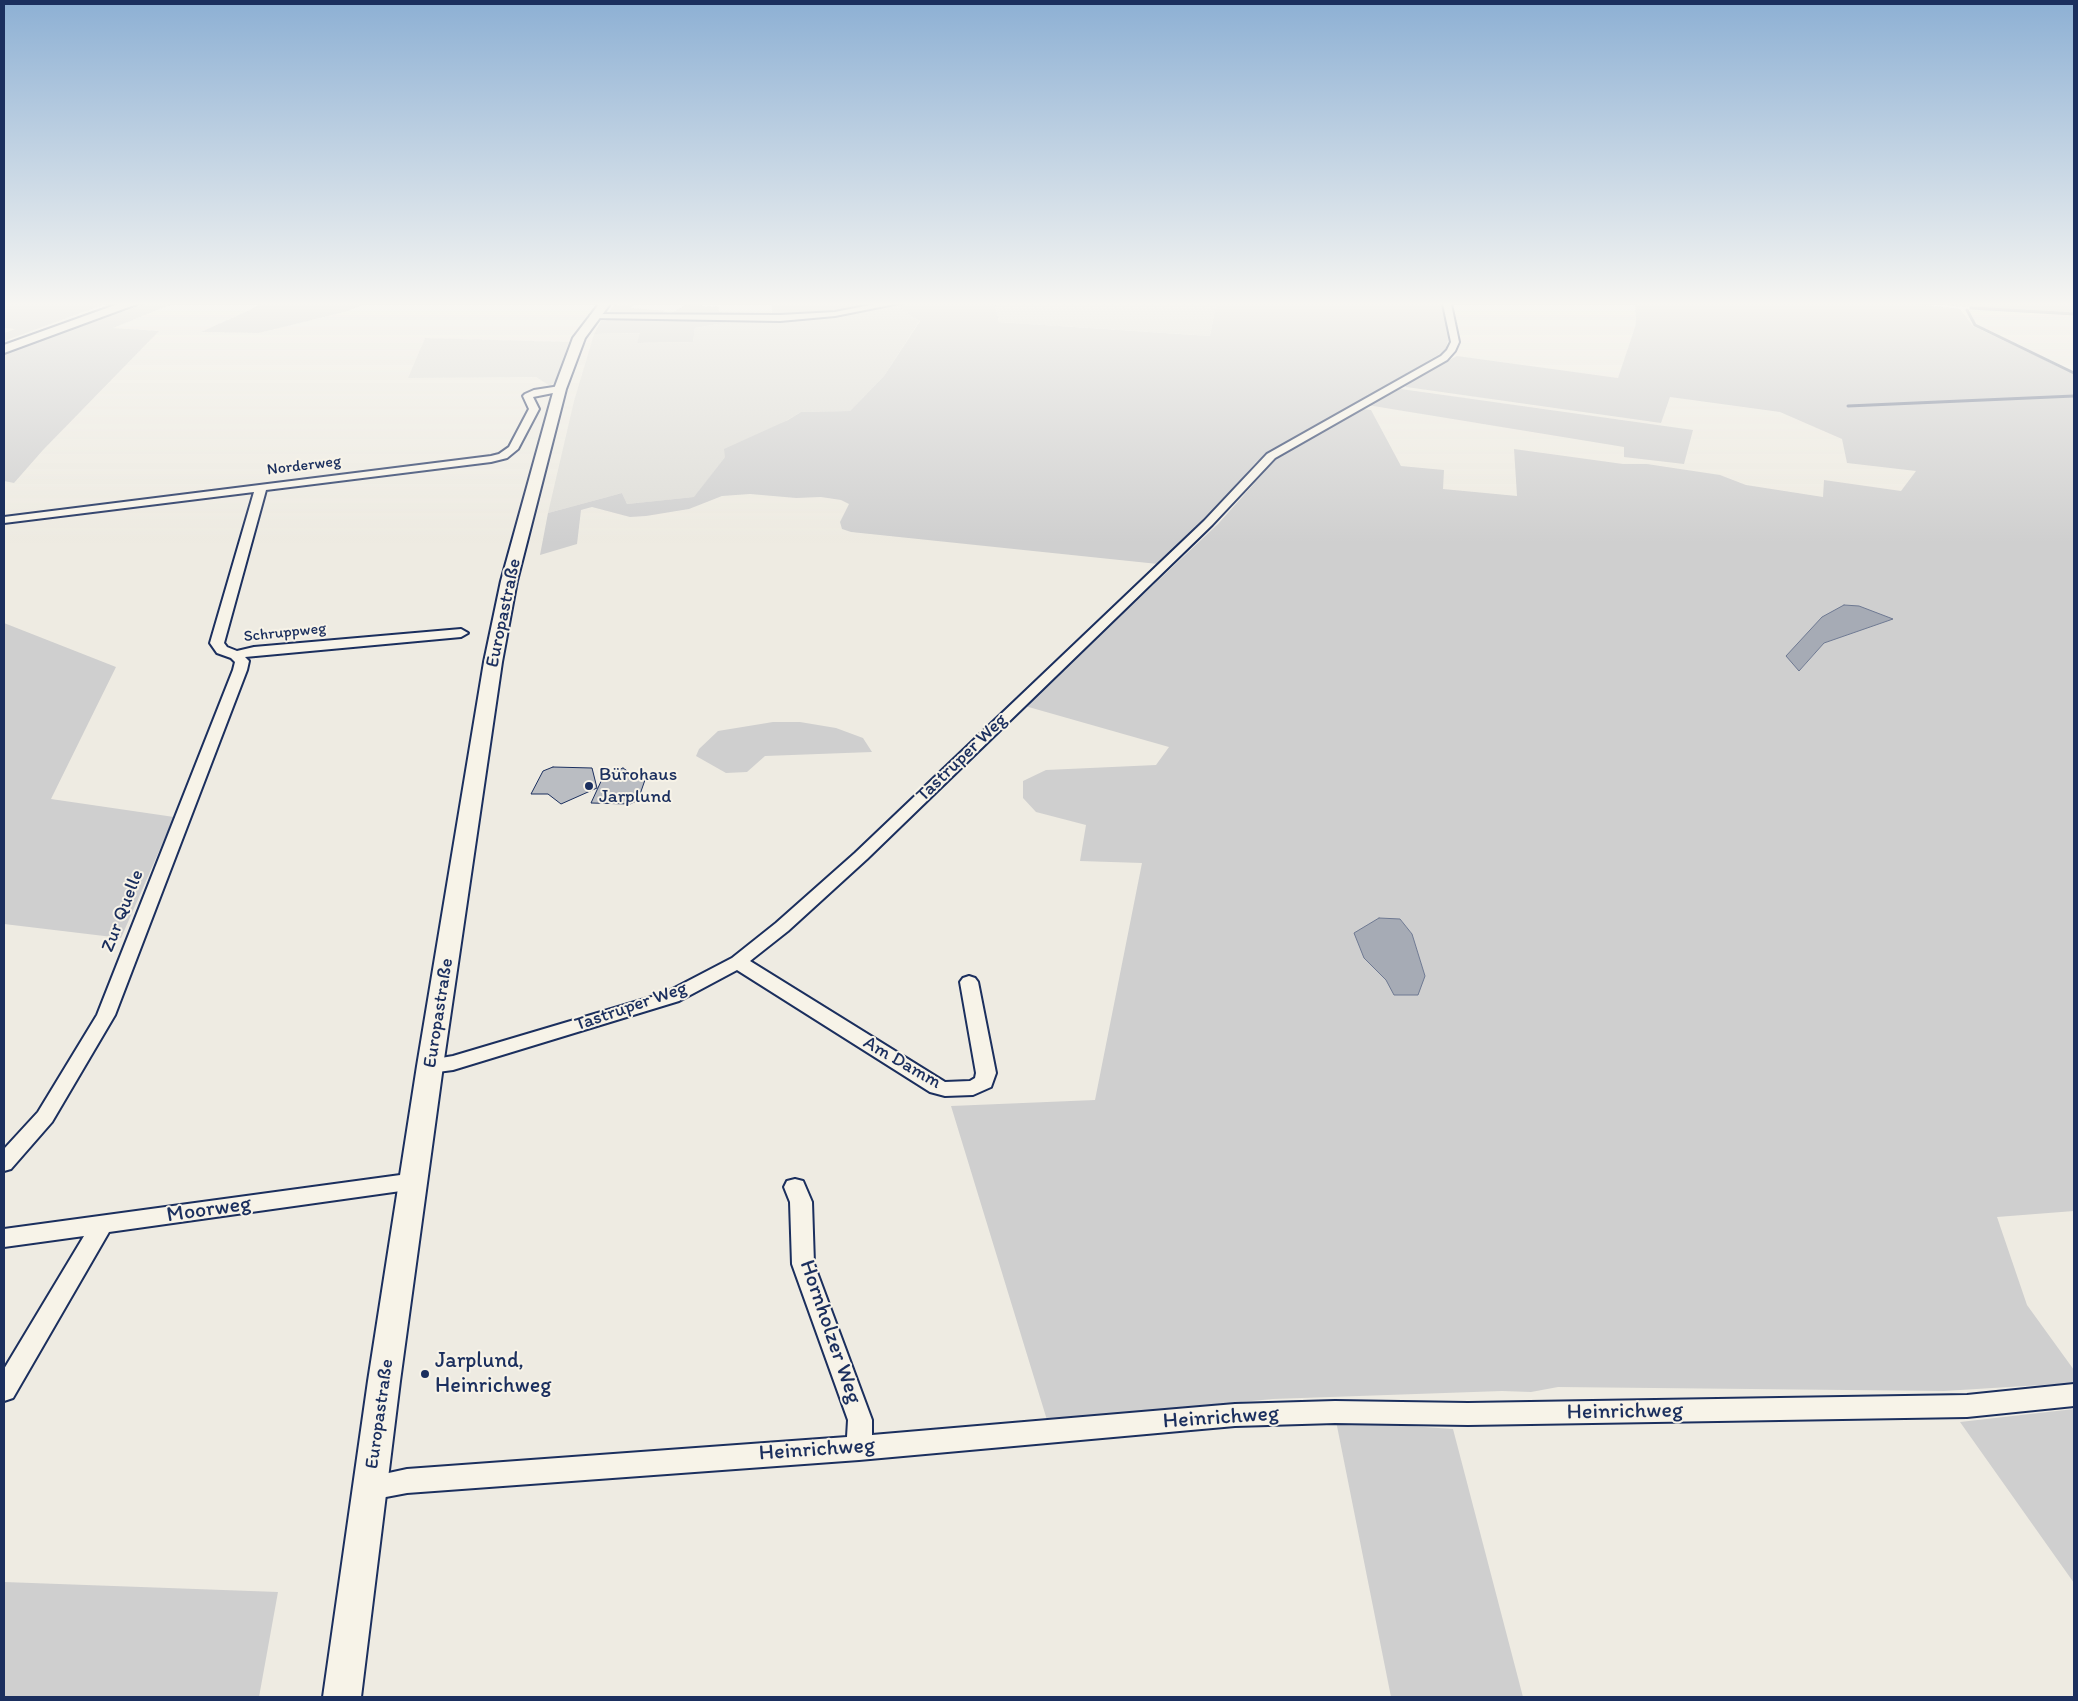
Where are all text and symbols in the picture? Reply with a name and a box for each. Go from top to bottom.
street label: Norderweg [266,452,342,480]
street label: Europastraße [481,556,527,670]
street label: Schruppweg [243,619,327,647]
street label: Tastruper Weg [912,709,1012,807]
place label: Bürohaus Jarplund [599,764,677,808]
marker: Bürohaus Jarplund [583,780,595,792]
street label: Zur Quelle [97,867,149,955]
street label: Europastraße [419,957,459,1069]
street label: Tastruper Weg [572,977,690,1037]
street label: Am Damm [859,1032,945,1094]
street label: Moorweg [165,1191,253,1229]
street label: Hornholzer Weg [793,1257,867,1407]
place label: Jarplund, Heinrichweg [435,1348,552,1400]
street label: Europastraße [361,1358,399,1470]
marker: Jarplund, Heinrichweg [419,1368,431,1380]
street label: Heinrichweg [1566,1398,1684,1426]
street label: Heinrichweg [1162,1401,1280,1435]
street label: Heinrichweg [758,1433,876,1467]

